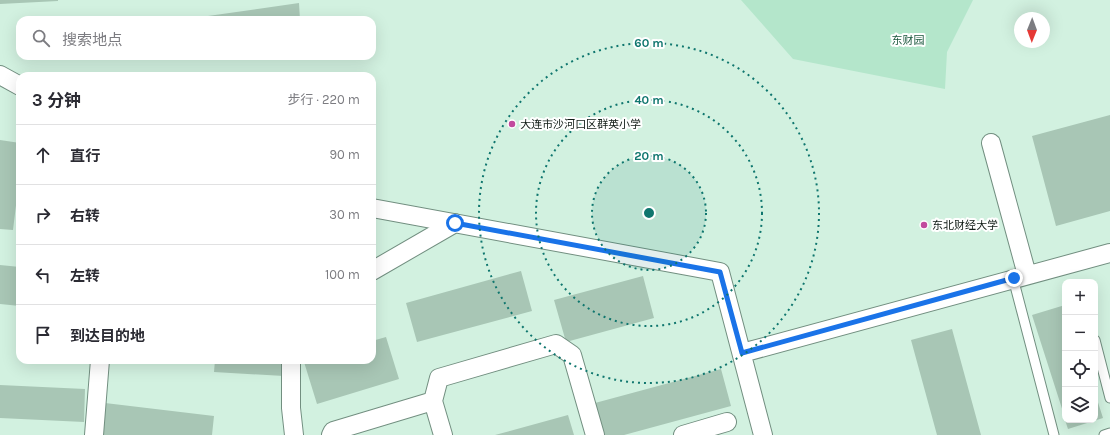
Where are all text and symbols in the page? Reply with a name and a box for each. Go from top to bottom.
north arrow [1014,12,1050,48]
search box [16,16,376,60]
icon: search [30,27,52,49]
text: 搜索地点 [62,31,122,49]
park label: 东财园 [892,34,925,47]
text: 60 m [634,36,664,50]
text: 3 分钟 [32,90,81,110]
text: 步行 · 220 m [287,92,360,107]
text: 40 m [634,93,664,107]
place label: 大连市沙河口区群英小学 [520,118,641,131]
marker: 大连市沙河口区群英小学 [507,119,517,129]
icon: ahead [32,144,54,166]
text: 直行 [70,147,100,165]
text: 90 m [329,147,360,162]
text: 20 m [634,149,664,163]
icon: right [32,204,54,226]
centre of rings [642,206,656,220]
text: 右转 [70,207,100,225]
text: 30 m [329,207,360,222]
route start [446,214,464,232]
place label: 东北财经大学 [932,219,998,232]
marker: 东北财经大学 [919,220,929,230]
icon: left [32,264,54,286]
text: 左转 [70,267,100,285]
text: 100 m [325,267,360,282]
route end [1005,269,1023,287]
map controls [1062,279,1098,423]
button: + [1062,279,1098,315]
button: − [1062,315,1098,351]
icon: arrive [32,324,54,346]
text: 到达目的地 [70,327,145,345]
button: locate [1062,351,1098,387]
button: layers [1062,387,1098,423]

